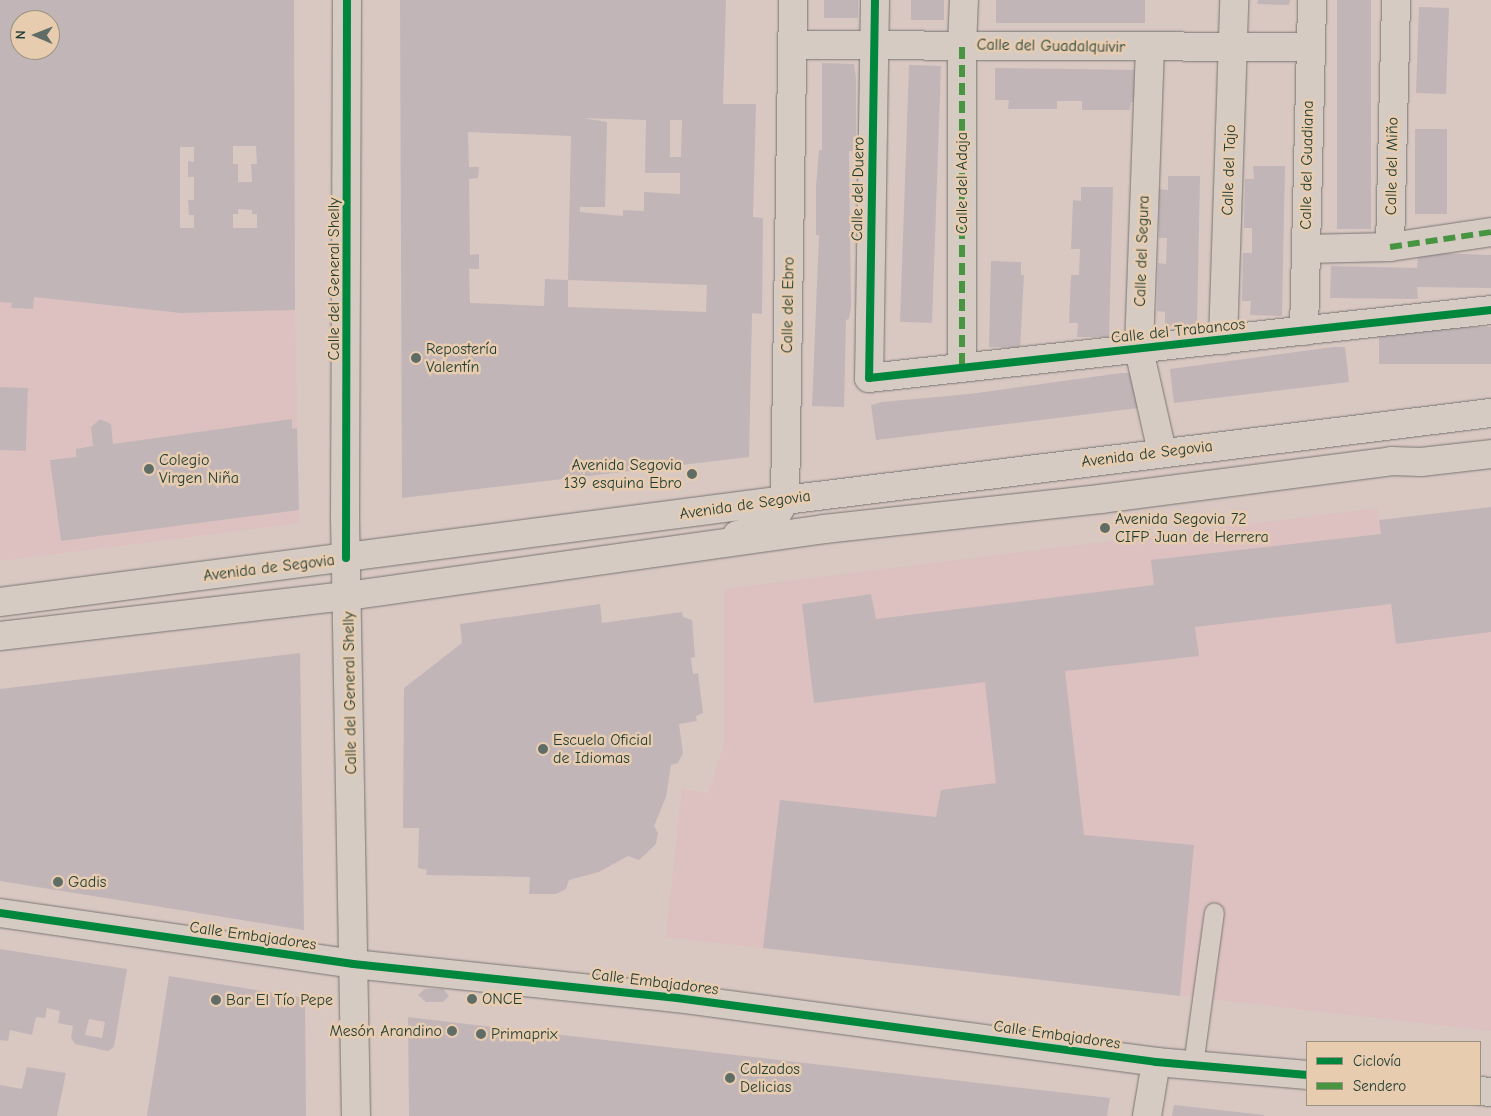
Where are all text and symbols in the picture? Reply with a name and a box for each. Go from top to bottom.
north arrow [10,10,60,60]
text: N [12,30,29,39]
street label: Calle del Guadalquivir [977,35,1125,57]
street label: Calle del Guadiana [1296,100,1318,230]
street label: Calle del Miño [1382,117,1402,215]
street label: Calle del Tajo [1218,124,1240,216]
street label: Calle del Adaja [952,132,972,234]
street label: Calle del Duero [847,137,869,241]
street label: Calle del Segura [1130,195,1154,307]
street label: Calle del General Shelly [324,198,344,360]
street label: Calle del Ebro [778,257,798,353]
street label: Calle del Trabancos [1110,314,1246,348]
place label: Repostería Valentín [426,339,497,377]
marker: Repostería Valentín [410,352,422,364]
street label: Avenida de Segovia [1080,436,1214,472]
place label: Colegio Virgen Niña [159,450,239,488]
place label: Avenida Segovia 139 esquina Ebro [564,455,682,493]
marker: Colegio Virgen Niña [143,463,155,475]
marker: Avenida Segovia 139 esquina Ebro [686,468,698,480]
street label: Avenida de Segovia [678,486,812,524]
place label: Avenida Segovia 72 CIFP Juan de Herrera [1115,509,1269,547]
marker: Avenida Segovia 72 CIFP Juan de Herrera [1099,522,1111,534]
street label: Avenida de Segovia [202,550,336,586]
street label: Calle del General Shelly [339,611,361,775]
place label: Escuela Oficial de Idiomas [553,730,652,768]
marker: Escuela Oficial de Idiomas [537,743,549,755]
place label: Gadis [68,872,106,892]
marker: Gadis [52,876,64,888]
street label: Calle Embajadores [188,918,318,954]
street label: Calle Embajadores [590,965,720,999]
place label: ONCE [482,989,522,1009]
place label: Bar El Tío Pepe [226,990,333,1010]
marker: ONCE [466,993,478,1005]
marker: Bar El Tío Pepe [210,994,222,1006]
street label: Calle Embajadores [992,1017,1122,1053]
place label: Mesón Arandino [329,1021,442,1041]
place label: Primaprix [491,1024,557,1044]
marker: Mesón Arandino [446,1025,458,1037]
marker: Primaprix [475,1028,487,1040]
legend [1306,1041,1481,1106]
text: Ciclovía [1353,1052,1401,1070]
place label: Calzados Delicias [740,1059,800,1097]
marker: Calzados Delicias [724,1072,736,1084]
text: Sendero [1353,1077,1406,1095]

